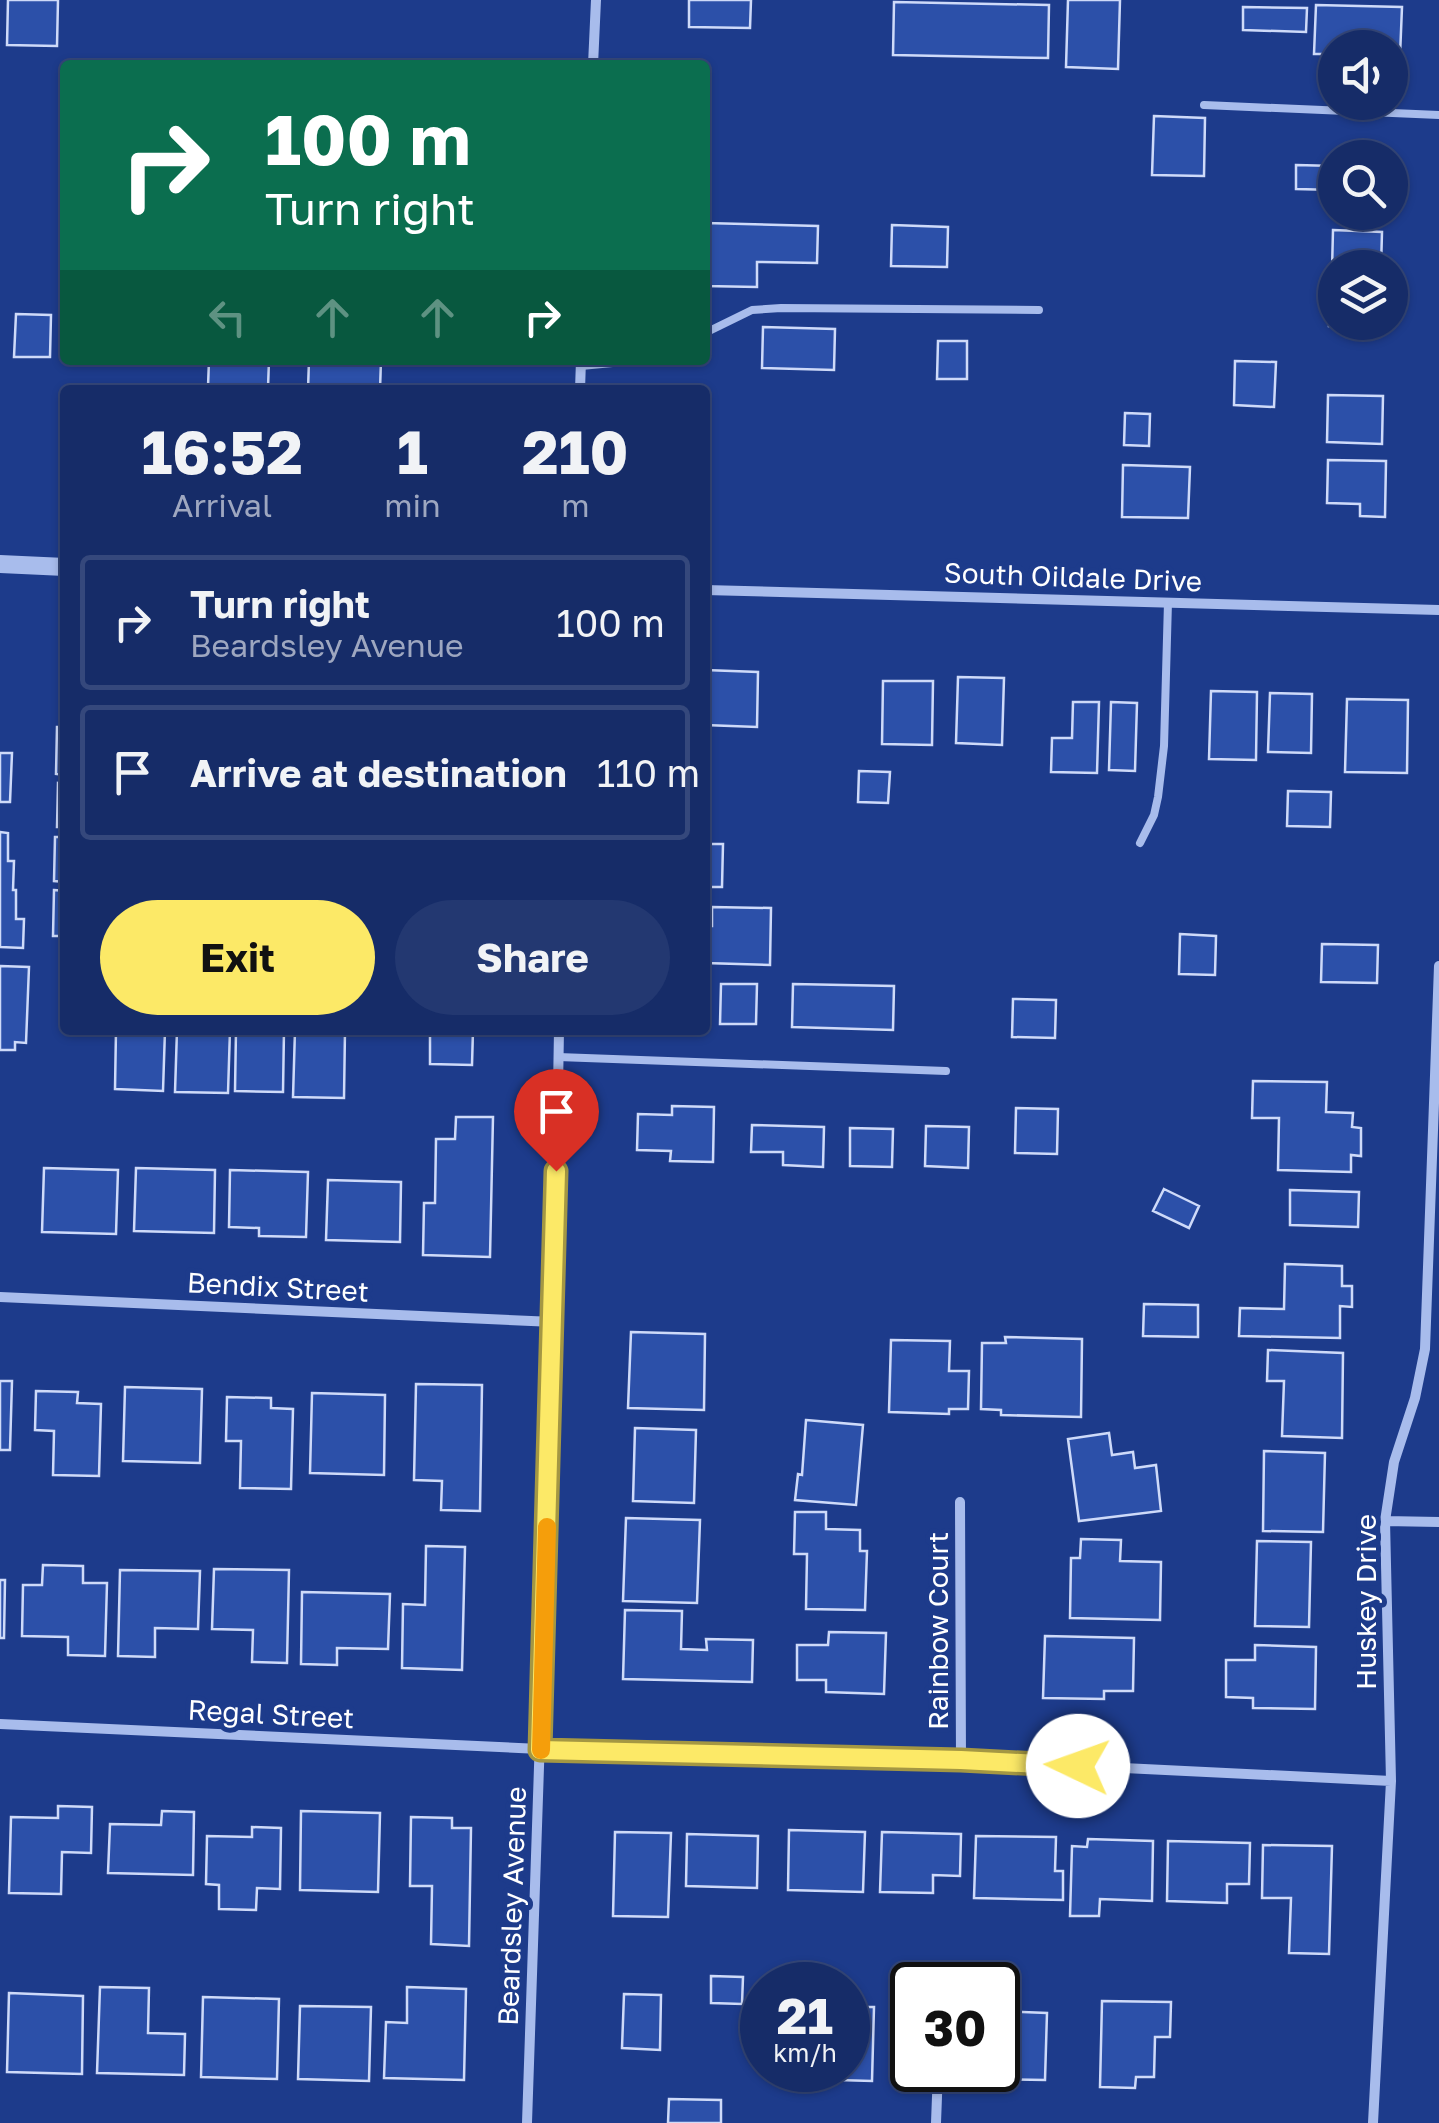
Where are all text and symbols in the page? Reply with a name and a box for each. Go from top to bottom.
map controls [1318,30,1408,340]
button: sound [1318,30,1408,120]
text: 100 m [265,96,471,180]
icon: right [100,100,230,230]
button: search [1318,140,1408,230]
text: Turn right [265,181,475,235]
button: layers [1318,250,1408,340]
icon: left [200,290,255,345]
icon: ahead [305,290,360,345]
icon: ahead [410,290,465,345]
icon: right [515,290,570,345]
text: 16:52 [141,415,303,487]
text: 1 [397,415,428,487]
text: 210 [522,415,629,487]
text: Arrival [172,486,272,524]
text: min [384,486,441,524]
text: m [561,486,590,524]
street label: South Oildale Drive [943,556,1203,597]
text: Turn right [190,581,370,626]
icon: right [105,595,160,650]
text: 100 m [556,600,665,645]
text: Beardsley Avenue [190,626,464,664]
icon: arrive [105,745,160,800]
text: Arrive at destination [190,750,567,795]
text: 110 m [597,750,700,795]
button: Exit [100,900,375,1015]
button: Share [395,900,670,1015]
pin [514,1069,599,1172]
icon: arrive [529,1084,584,1139]
street label: Bendix Street [186,1265,370,1308]
street label: Huskey Drive [1349,1514,1382,1690]
street label: Rainbow Court [921,1532,954,1730]
street label: Regal Street [187,1693,355,1734]
position arrow [1026,1714,1130,1818]
street label: Beardsley Avenue [491,1786,532,2026]
speed limit sign: 30 [890,1962,1020,2092]
text: 21 [777,1985,833,2045]
text: km/h [773,2037,837,2068]

